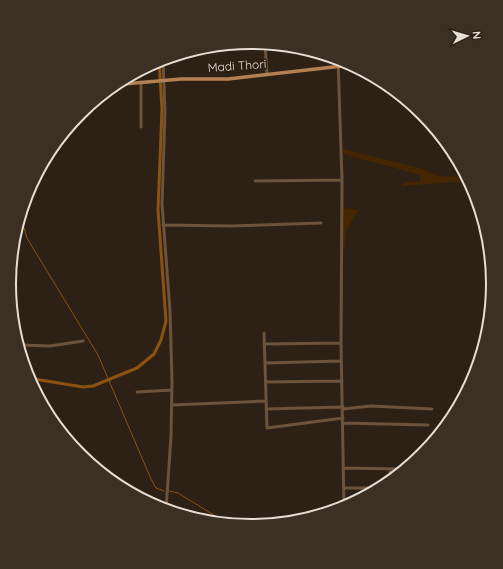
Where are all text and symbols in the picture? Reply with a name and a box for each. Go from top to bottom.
north arrow [447,16,487,56]
text: N [470,30,484,40]
street label: Madi Thori [207,56,267,75]

